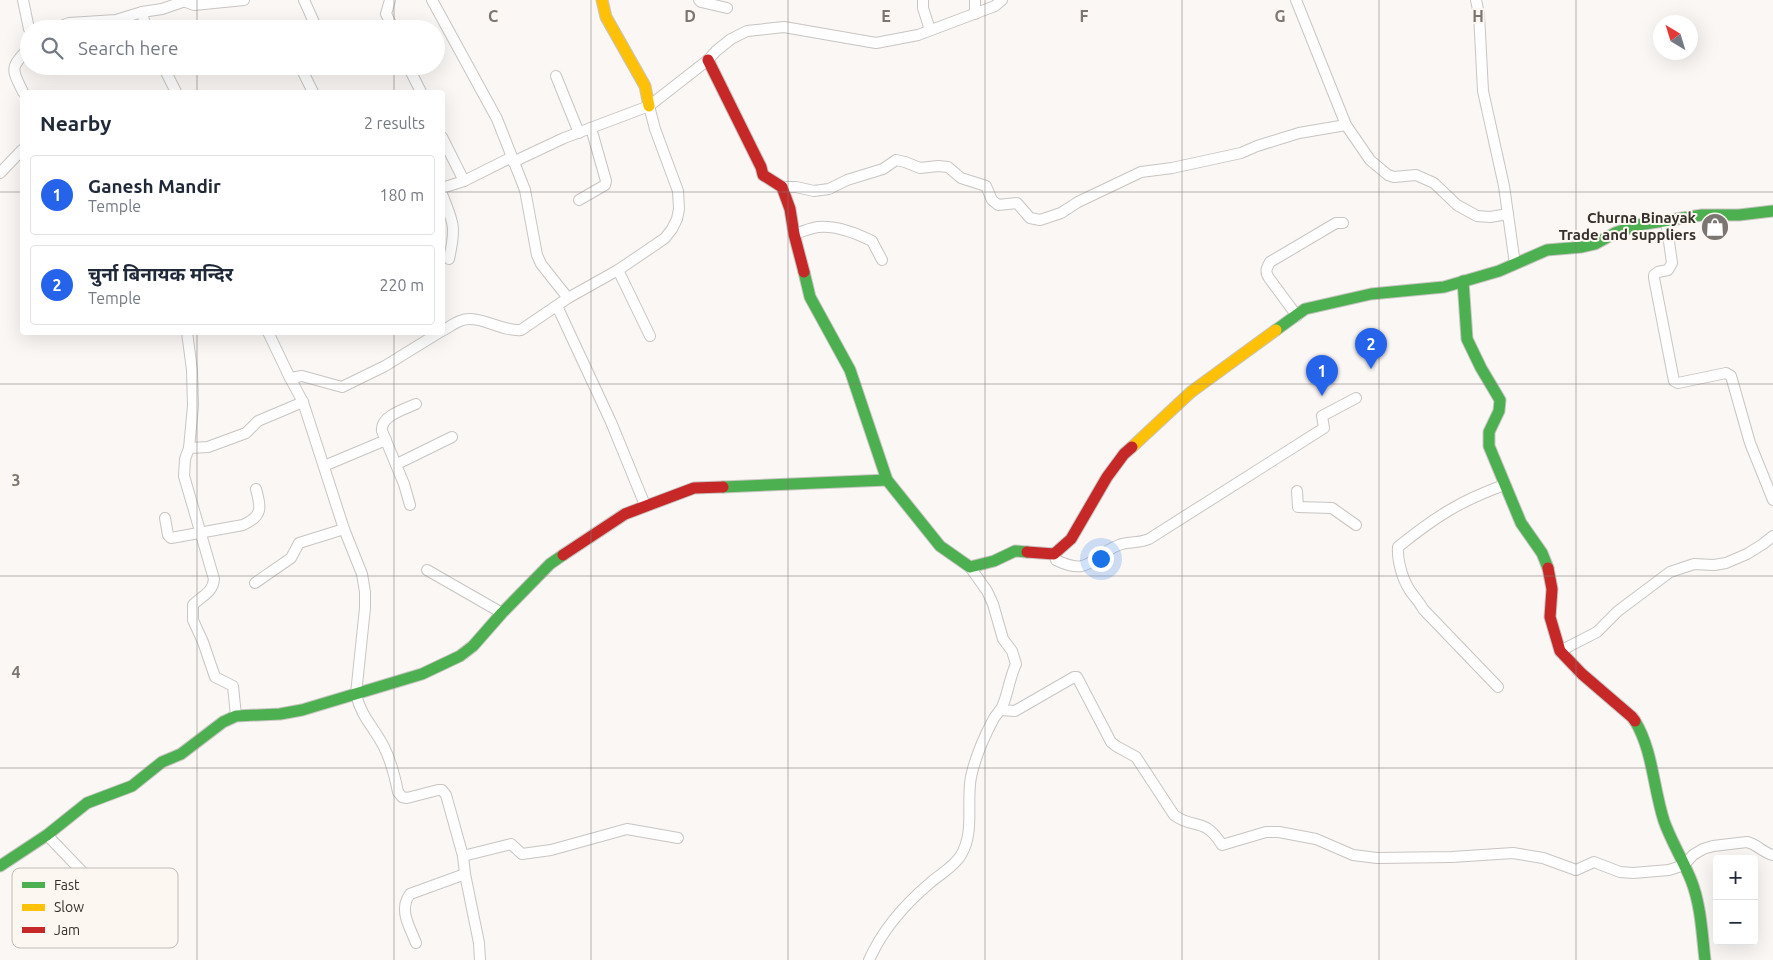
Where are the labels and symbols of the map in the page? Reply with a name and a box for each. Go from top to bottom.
text: C [488,7,498,25]
text: D [684,7,696,25]
text: E [881,7,891,25]
text: F [1080,7,1089,25]
text: G [1274,7,1286,25]
text: H [1472,7,1484,25]
north arrow [1653,15,1698,60]
place label: Churna Binayak Trade and suppliers [1559,209,1697,243]
shop icon: Churna Binayak Trade and suppliers [1700,212,1730,242]
pin: 2 [1355,328,1387,369]
pin: 1 [1306,355,1338,396]
text: 3 [11,471,21,489]
your location [1088,546,1114,572]
text: 4 [11,663,21,681]
legend [12,868,178,948]
text: Fast [54,877,80,893]
text: Slow [54,899,84,915]
text: Jam [54,922,80,938]

